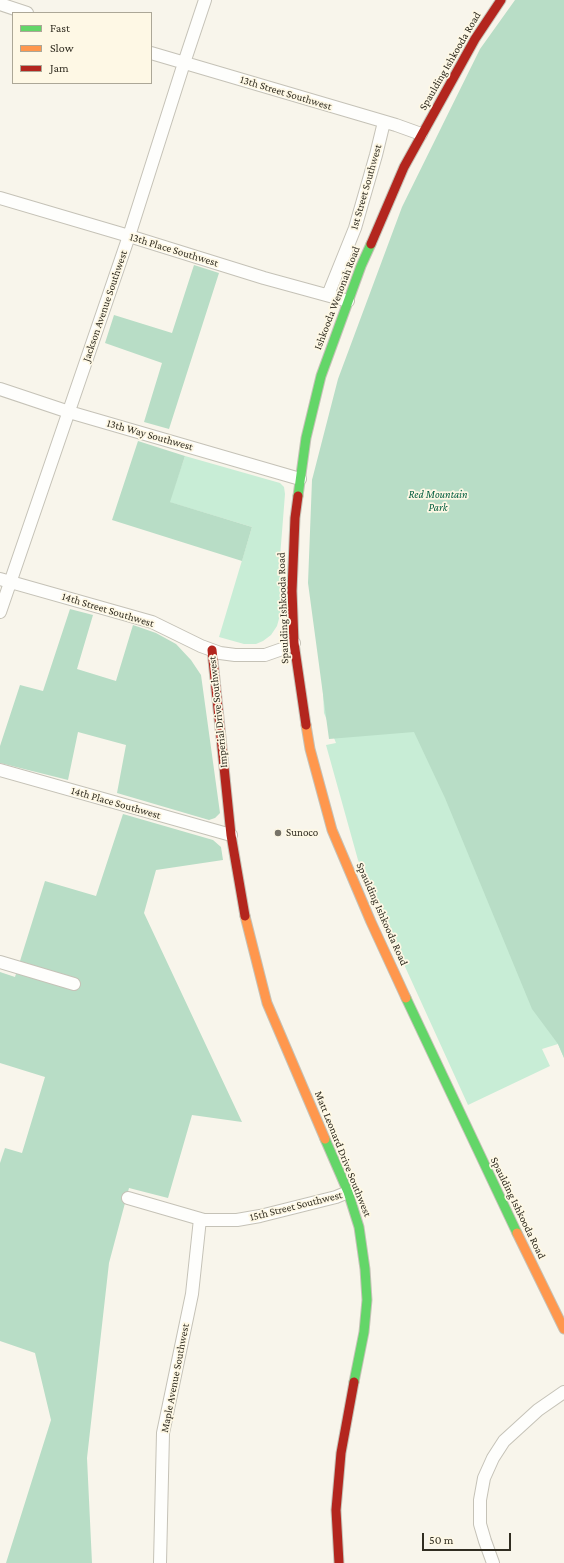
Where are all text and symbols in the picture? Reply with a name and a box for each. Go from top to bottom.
street label: Spaulding Ishkooda Road [416,9,484,113]
legend [12,12,152,84]
text: Fast [50,21,70,35]
text: Slow [50,41,74,55]
text: Jam [50,61,69,75]
street label: 13th Street Southwest [239,73,333,113]
street label: 1st Street Southwest [347,143,385,231]
street label: 13th Place Southwest [128,230,220,270]
street label: Ishkooda Wenonah Road [311,244,363,352]
street label: Jackson Avenue Southwest [80,249,130,363]
street label: 13th Way Southwest [105,416,195,454]
park label: Red Mountain Park [408,488,468,514]
street label: Spaulding Ishkooda Road [274,552,292,664]
street label: 14th Street Southwest [60,590,156,630]
street label: Imperial Drive Southwest [206,655,230,769]
street label: 14th Place Southwest [70,784,162,822]
place label: Sunoco [286,826,318,840]
marker: Sunoco [273,828,283,838]
street label: Spaulding Ishkooda Road [353,860,411,968]
street label: Matt Leonard Drive Southwest [312,1089,374,1219]
street label: Spaulding Ishkooda Road [488,1155,548,1261]
street label: 15th Street Southwest [248,1188,344,1224]
street label: Maple Avenue Southwest [158,1322,192,1434]
scale bar [424,1525,513,1551]
text: 50 m [429,1533,453,1547]

